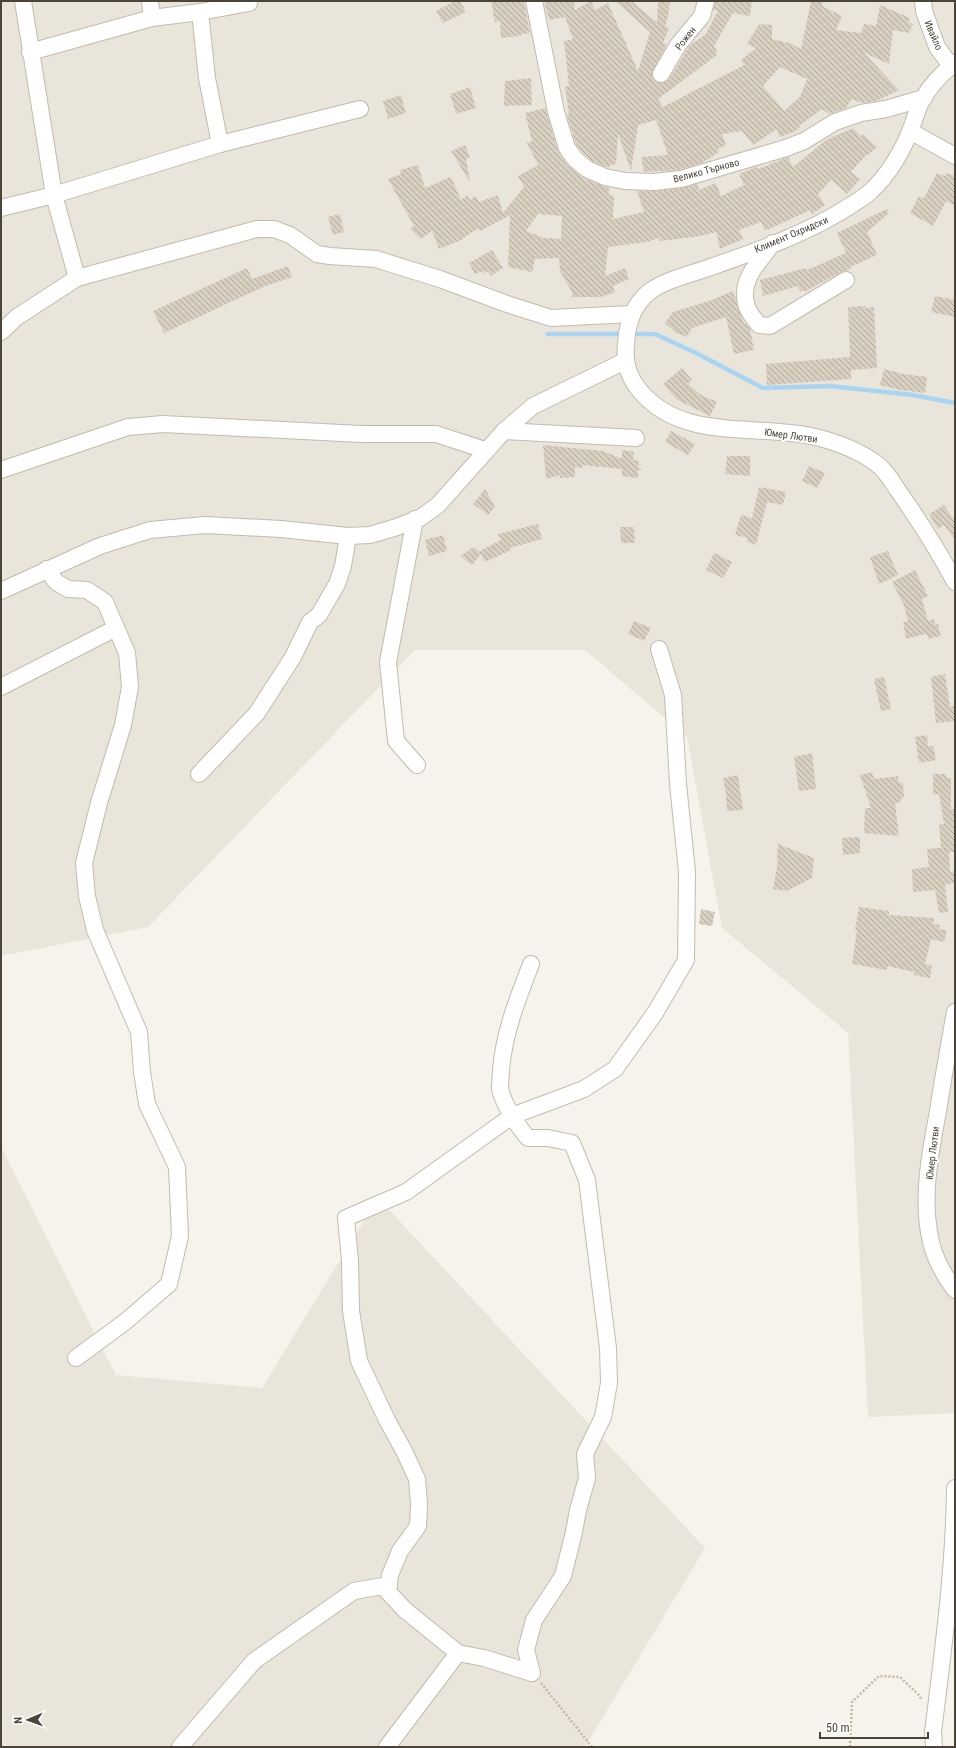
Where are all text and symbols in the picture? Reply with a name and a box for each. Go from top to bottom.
street label: Ивайло [922,19,945,52]
street label: Рожен [673,24,698,52]
street label: Велико Търново [672,156,740,185]
street label: Климент Охридски [753,214,830,255]
street label: Юмер Лютви [764,426,818,445]
street label: Юмер Лютви [924,1126,941,1180]
north arrow [8,1700,48,1740]
scale bar [820,1714,928,1740]
text: N [12,1716,25,1724]
text: 50 m [826,1721,850,1735]

